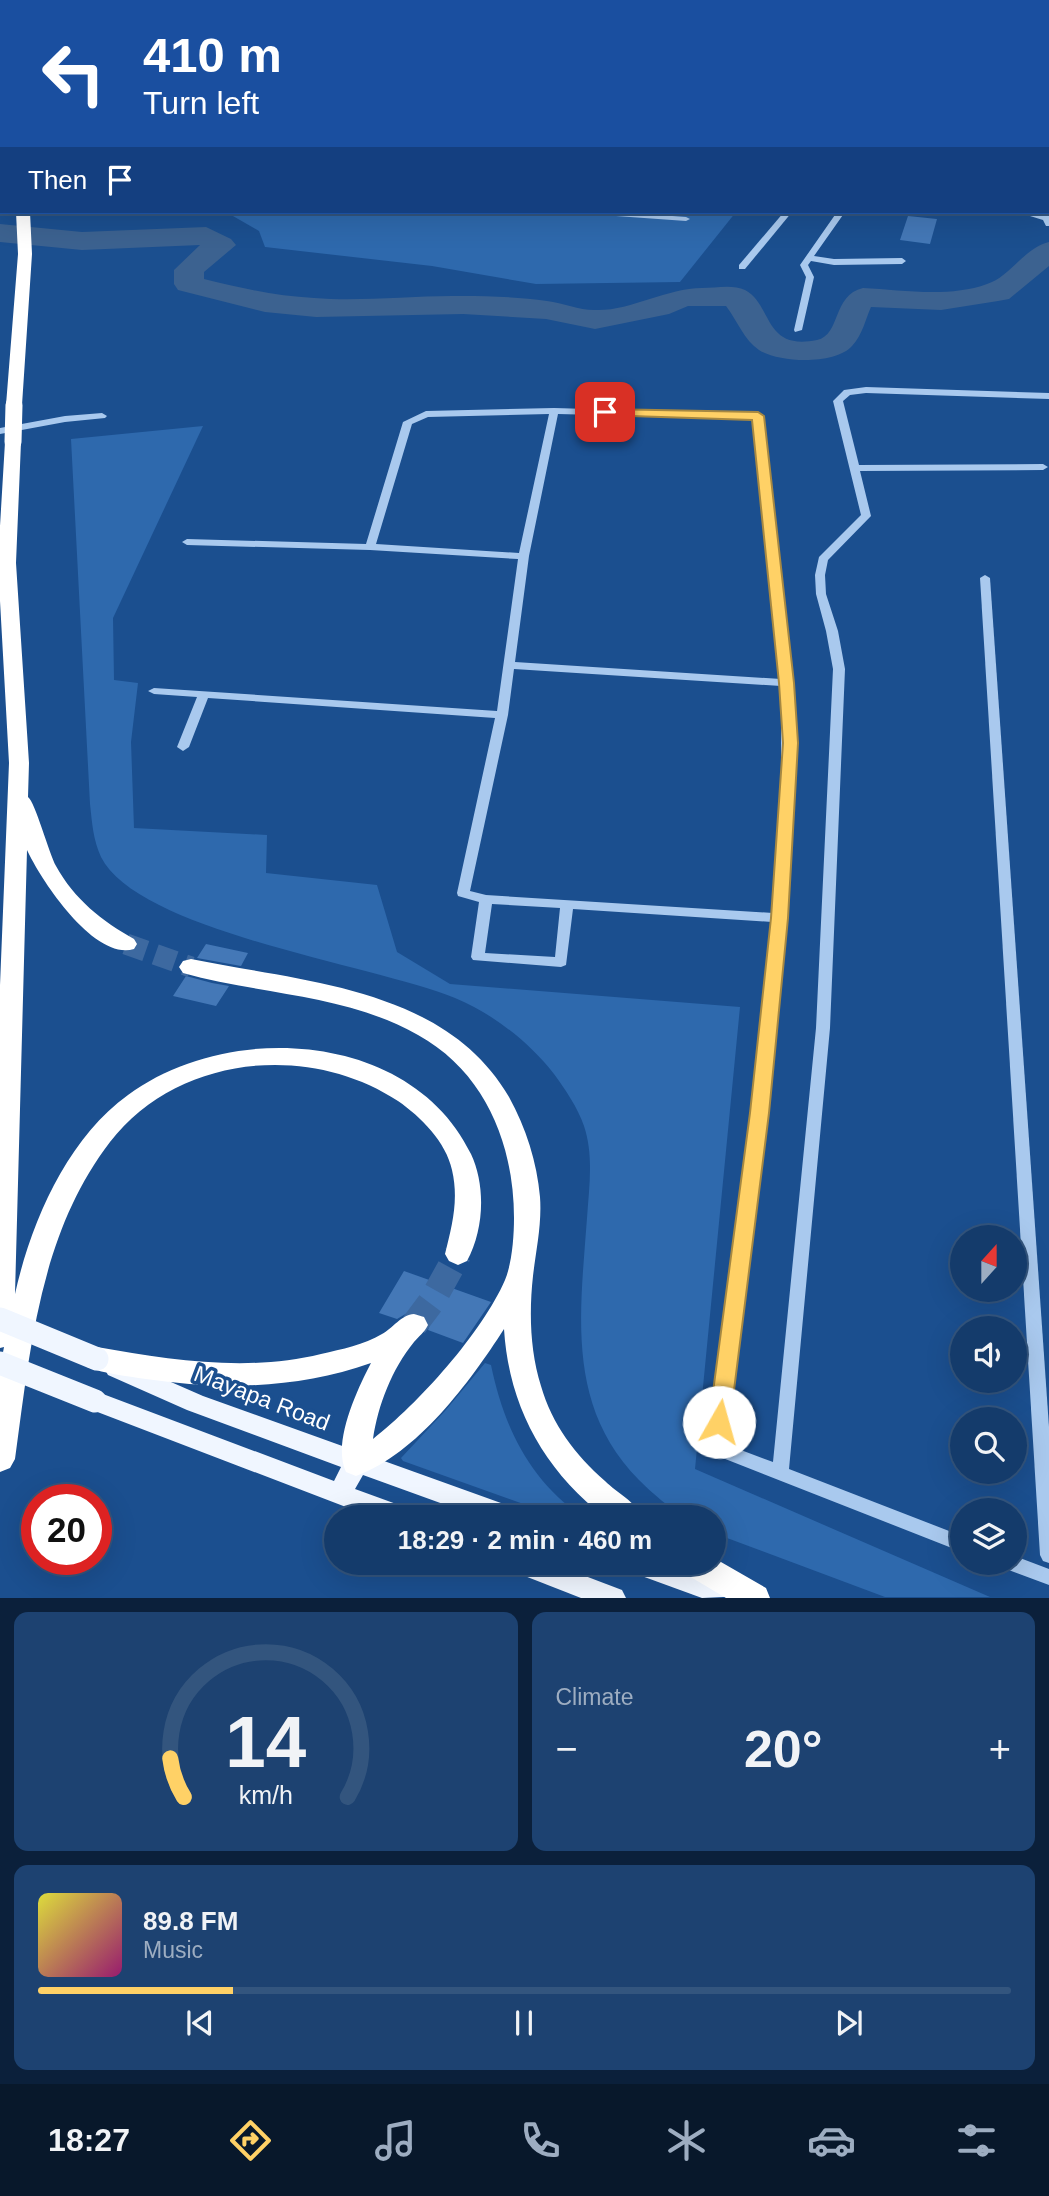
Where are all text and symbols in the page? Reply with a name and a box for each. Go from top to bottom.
icon: left [28,28,119,119]
text: 410 m [143,28,282,82]
text: Turn left [143,85,259,121]
icon: arrive [101,161,139,199]
text: Then [28,165,87,195]
pin [575,382,635,442]
icon: arrive [586,393,624,431]
north arrow [950,1225,1027,1302]
map controls [950,1225,1027,1575]
button: sound [950,1316,1027,1393]
street label: Mayapa Road [190,1360,334,1436]
position arrow [682,1385,756,1459]
button: search [950,1407,1027,1484]
speed limit sign: 20 [21,1484,112,1575]
button: layers [950,1498,1027,1575]
text: 18:29 · 2 min · 460 m [398,1525,652,1555]
text: Climate [556,1684,633,1710]
text: 14 [225,1702,307,1783]
text: 20° [744,1720,823,1778]
text: − [556,1728,578,1770]
text: + [989,1728,1011,1770]
text: km/h [239,1781,293,1809]
text: 89.8 FM [143,1906,238,1936]
text: Music [143,1937,203,1963]
icon: previous [181,2004,219,2042]
icon: pause [505,2004,543,2042]
icon: next [830,2004,868,2042]
icon: directions [226,2116,275,2165]
icon: music [371,2116,420,2165]
icon: phone [516,2116,565,2165]
icon: climate [662,2116,711,2165]
icon: car [807,2116,856,2165]
icon: filters [952,2116,1001,2165]
text: 18:27 [48,2122,130,2158]

